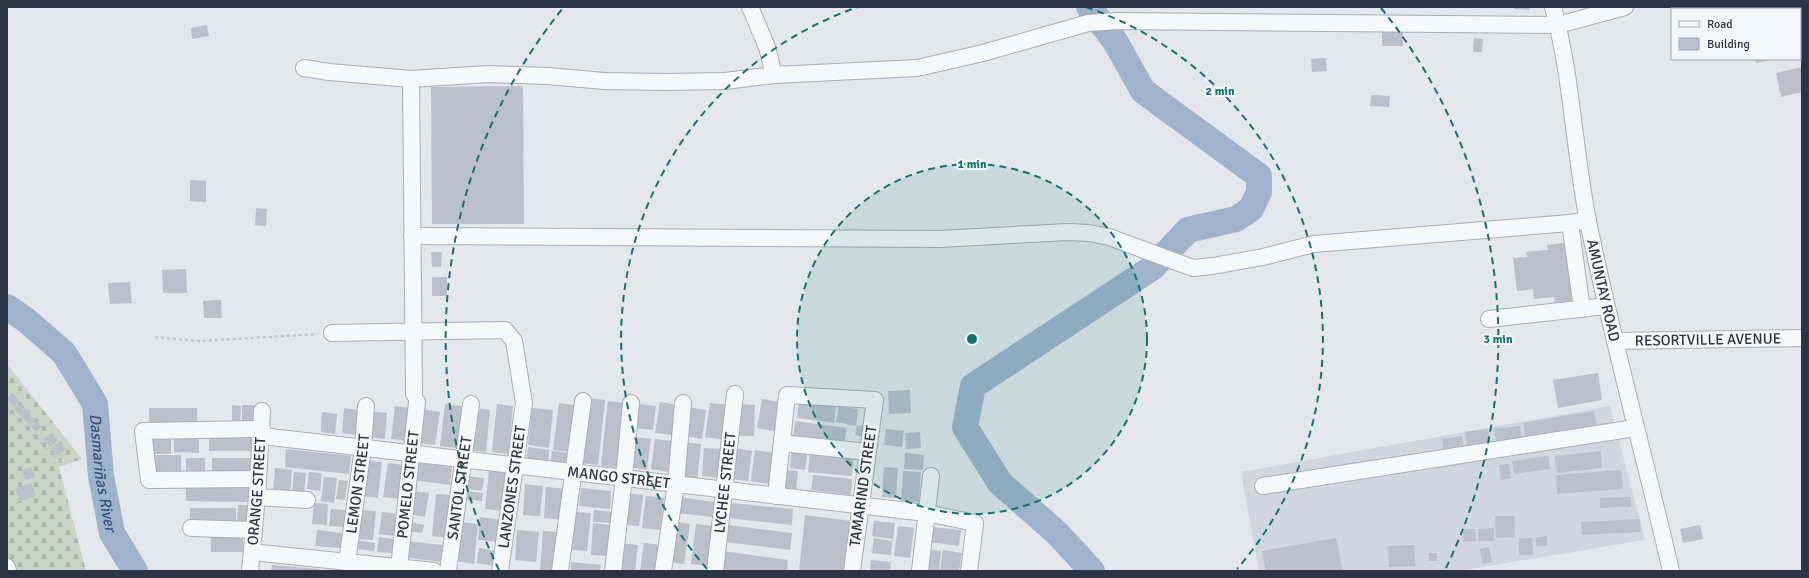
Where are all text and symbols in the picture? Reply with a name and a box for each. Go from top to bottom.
legend [1671,8,1801,60]
text: Road [1707,17,1733,32]
text: Building [1707,37,1750,52]
text: 2 min [1206,84,1235,99]
text: 1 min [958,157,987,172]
street label: AMUNTAY ROAD [1583,237,1624,343]
street label: RESORTVILLE AVENUE [1635,329,1781,350]
centre of rings [965,332,979,346]
text: 3 min [1484,332,1513,347]
water label: Dasmariñas River [85,413,121,535]
street label: LANZONES STREET [494,424,530,550]
street label: TAMARIND STREET [846,424,881,548]
street label: POMELO STREET [393,429,423,539]
street label: LYCHEE STREET [710,430,740,534]
street label: LEMON STREET [342,433,373,535]
street label: SANTOL STREET [443,434,476,541]
street label: ORANGE STREET [243,436,269,546]
street label: MANGO STREET [566,462,671,492]

